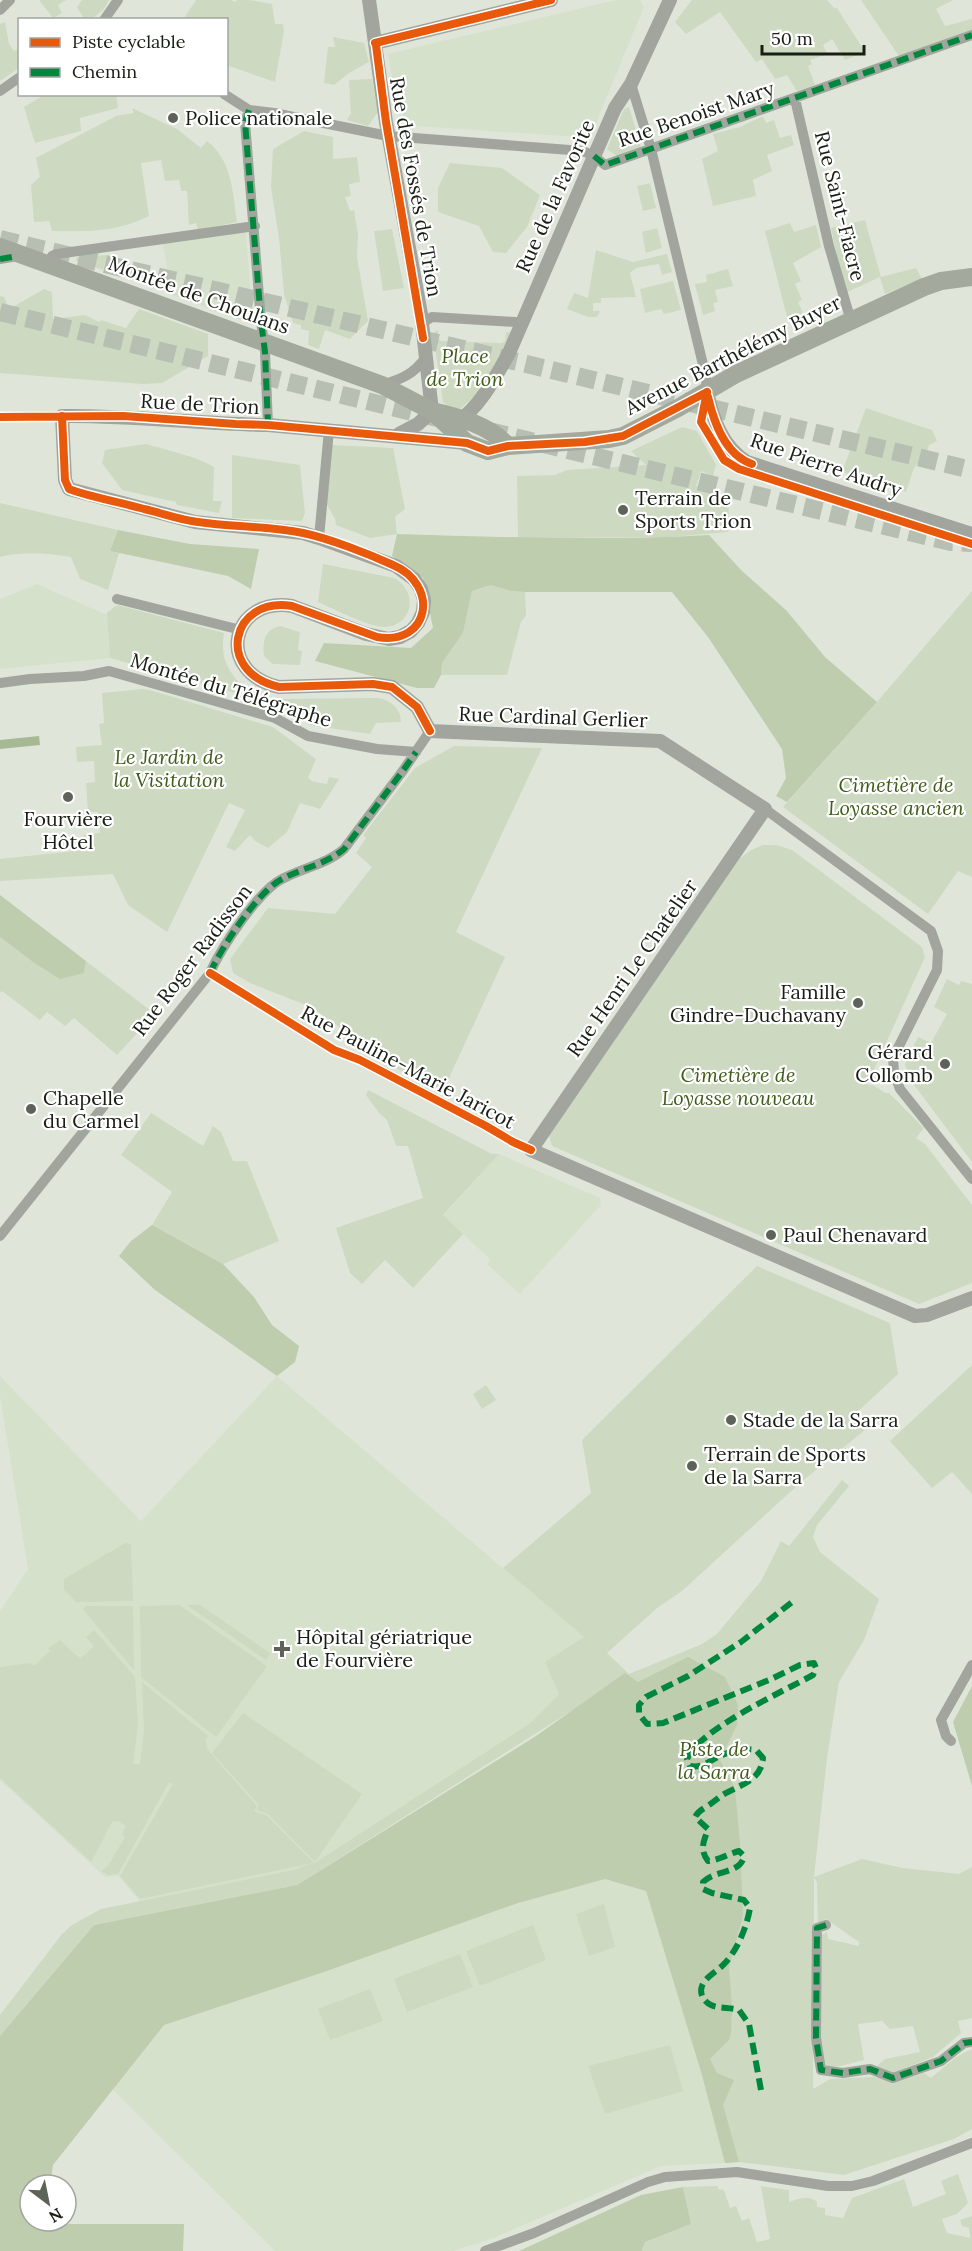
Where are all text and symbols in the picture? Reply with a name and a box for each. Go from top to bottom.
legend [18,18,228,96]
scale bar [762,18,864,56]
text: 50 m [771,27,813,50]
text: Piste cyclable [72,30,186,53]
text: Chemin [72,60,137,83]
street label: Rue des Fossés de Trion [385,75,448,299]
street label: Rue Benoist Mary [614,75,778,152]
place label: Police nationale [185,105,333,130]
marker: Police nationale [166,111,180,125]
street label: Rue de la Favorite [510,115,600,276]
street label: Rue Saint-Fiacre [810,128,871,284]
street label: Montée de Choulans [105,250,293,339]
street label: Avenue Barthélémy Buyer [620,289,845,420]
park label: Place de Trion [427,343,504,391]
street label: Rue de Trion [140,388,260,419]
street label: Rue Pierre Audry [747,427,906,502]
place label: Terrain de Sports Trion [635,485,752,533]
marker: Terrain de Sports Trion [616,503,630,517]
street label: Montée du Télégraphe [127,647,335,732]
street label: Rue Cardinal Gerlier [458,701,648,732]
park label: Le Jardin de la Visitation [113,744,225,792]
park label: Cimetière de Loyasse ancien [828,772,965,820]
marker: Fourvière Hôtel [61,790,75,804]
place label: Fourvière Hôtel [23,806,113,854]
street label: Rue Henri Le Chatelier [561,874,703,1061]
street label: Rue Roger Radisson [126,879,257,1040]
place label: Famille Gindre-Duchavany [670,979,846,1027]
marker: Famille Gindre-Duchavany [851,996,865,1010]
street label: Rue Pauline-Marie Jaricot [297,999,520,1134]
place label: Gérard Collomb [855,1039,933,1087]
marker: Gérard Collomb [938,1057,952,1071]
park label: Cimetière de Loyasse nouveau [662,1062,814,1110]
place label: Chapelle du Carmel [43,1085,139,1133]
marker: Chapelle du Carmel [24,1102,38,1116]
place label: Paul Chenavard [783,1222,928,1247]
marker: Paul Chenavard [764,1228,778,1242]
place label: Stade de la Sarra [743,1407,899,1432]
marker: Stade de la Sarra [724,1413,738,1427]
place label: Terrain de Sports de la Sarra [704,1441,866,1489]
marker: Terrain de Sports de la Sarra [685,1459,699,1473]
place label: Hôpital gériatrique de Fourvière [296,1624,472,1672]
marker: Hôpital gériatrique de Fourvière [273,1640,291,1658]
park label: Piste de la Sarra [678,1736,751,1784]
north arrow [18,2173,78,2233]
text: N [45,2204,66,2227]

